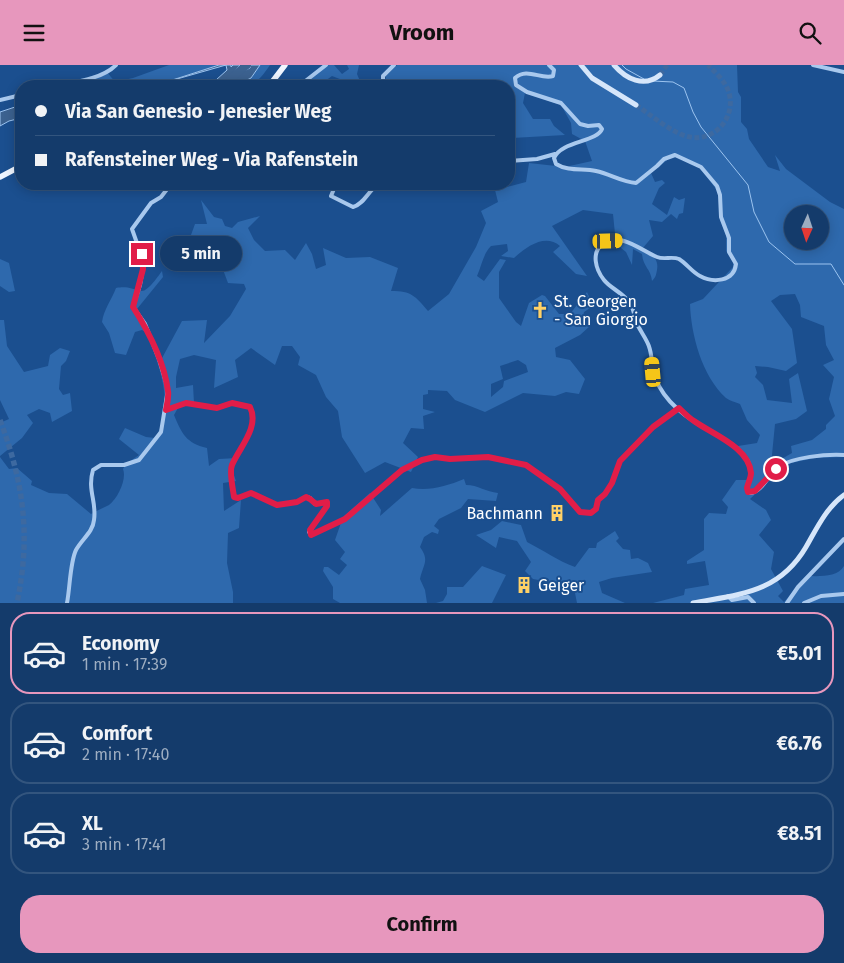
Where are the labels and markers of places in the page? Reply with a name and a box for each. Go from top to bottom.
place label: St. Georgen - San Giorgio [554,292,648,329]
church icon: St. Georgen - San Giorgio [530,300,550,320]
building icon: Bachmann [547,503,567,523]
place label: Bachmann [466,504,543,523]
building icon: Geiger [514,575,534,595]
place label: Geiger [538,576,585,595]

